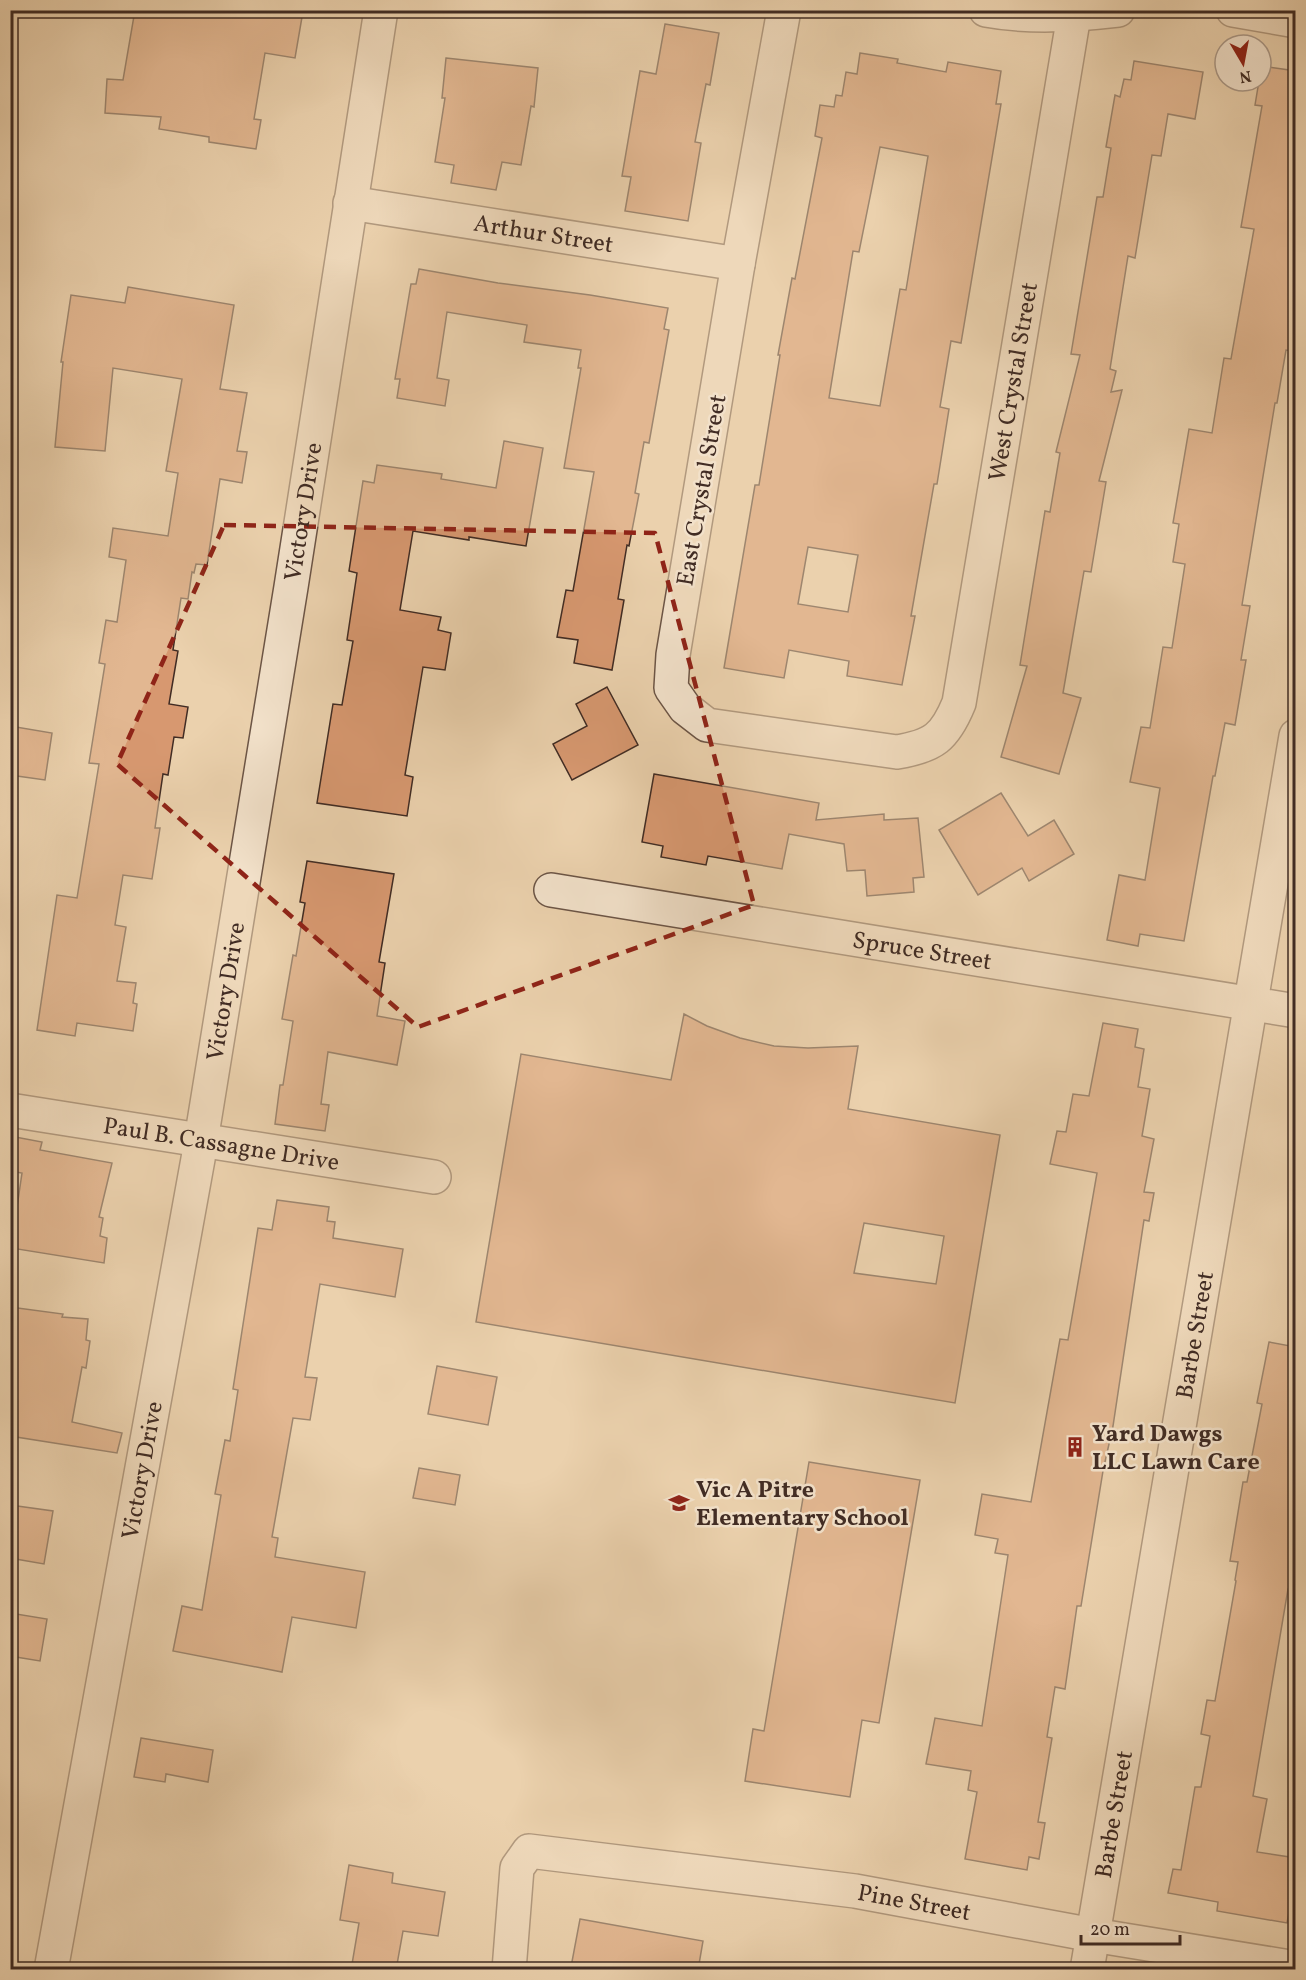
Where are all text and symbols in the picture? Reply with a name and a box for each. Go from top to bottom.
north arrow [1213,33,1273,93]
text: N [1237,64,1253,88]
street label: Arthur Street [471,208,616,263]
street label: West Crystal Street [981,280,1048,484]
street label: East Crystal Street [669,392,737,589]
street label: Victory Drive [277,440,332,584]
street label: Victory Drive [199,920,255,1064]
street label: Spruce Street [850,924,994,980]
street label: Paul B. Cassagne Drive [101,1110,342,1181]
street label: Barbe Street [1169,1269,1224,1402]
street label: Victory Drive [114,1399,173,1542]
place label: Yard Dawgs LLC Lawn Care [1092,1418,1260,1480]
building icon: Yard Dawgs LLC Lawn Care [1063,1435,1087,1459]
place label: Vic A Pitre Elementary School [696,1474,909,1536]
school or university icon: Vic A Pitre Elementary School [667,1491,691,1515]
street label: Barbe Street [1088,1748,1143,1881]
street label: Pine Street [855,1877,974,1931]
scale bar [1081,1908,1180,1946]
text: 20 m [1090,1918,1130,1943]

